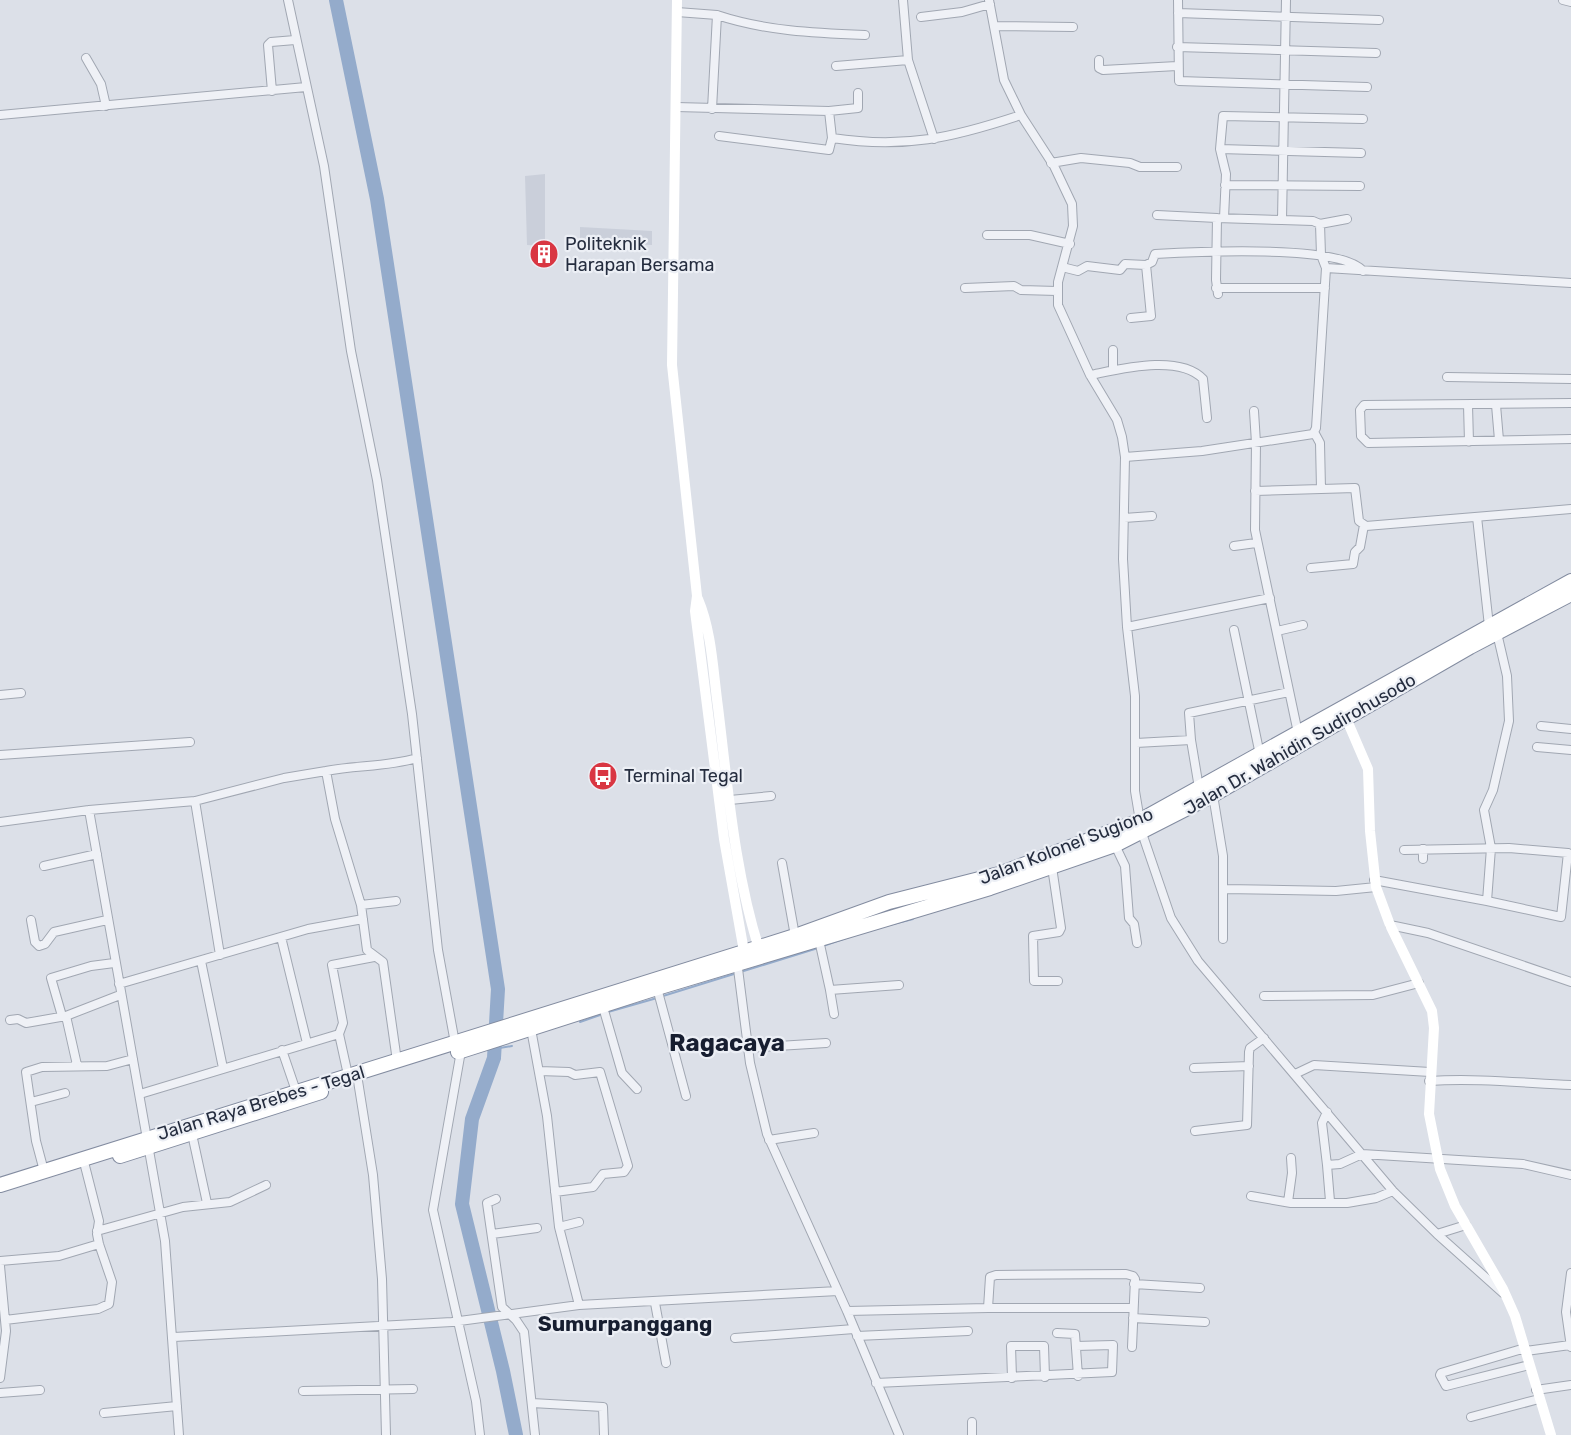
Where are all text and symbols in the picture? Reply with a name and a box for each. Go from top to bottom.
place label: Politeknik Harapan Bersama [565,233,714,276]
building icon: Politeknik Harapan Bersama [528,238,560,270]
street label: Jalan Dr. Wahidin Sudirohusodo [1180,668,1420,820]
bus stop icon: Terminal Tegal [587,760,619,792]
place label: Terminal Tegal [624,765,743,787]
street label: Jalan Kolonel Sugiono [976,803,1156,889]
district label: Ragacaya [669,1029,785,1057]
street label: Jalan Raya Brebes - Tegal [154,1061,368,1145]
district label: Sumurpanggang [538,1311,712,1336]

